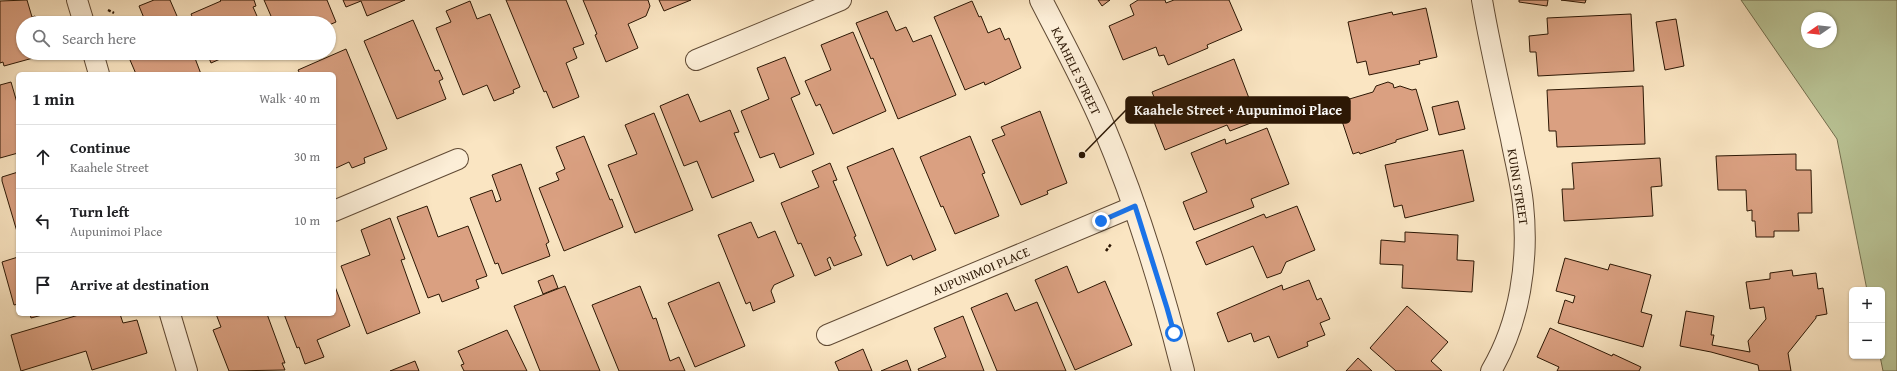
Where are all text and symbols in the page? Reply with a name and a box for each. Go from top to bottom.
north arrow [1801,12,1837,48]
search box [16,16,336,60]
street label: KAAHELE STREET [1046,24,1106,119]
icon: search [30,27,52,49]
text: Search here [62,28,136,49]
text: 1 min [32,86,74,111]
text: Walk · 40 m [259,89,320,108]
callout: Kaahele Street + Aupunimoi Place [1126,97,1350,123]
text: Kaahele Street + Aupunimoi Place [1134,100,1342,120]
text: Continue [70,137,131,158]
icon: ahead [32,146,54,168]
text: 30 m [294,147,320,166]
street label: KUINI STREET [1503,147,1534,227]
text: Kaahele Street [70,158,149,177]
text: Turn left [70,201,129,222]
icon: left [32,210,54,232]
text: 10 m [294,211,320,230]
route end [1092,212,1110,230]
text: Aupunimoi Place [70,222,162,241]
street label: AUPUNIMOI PLACE [929,242,1033,300]
icon: arrive [32,274,54,296]
text: Arrive at destination [70,274,209,295]
map controls [1849,287,1885,359]
button: + [1849,287,1885,323]
button: − [1849,323,1885,359]
route start [1165,324,1183,342]

